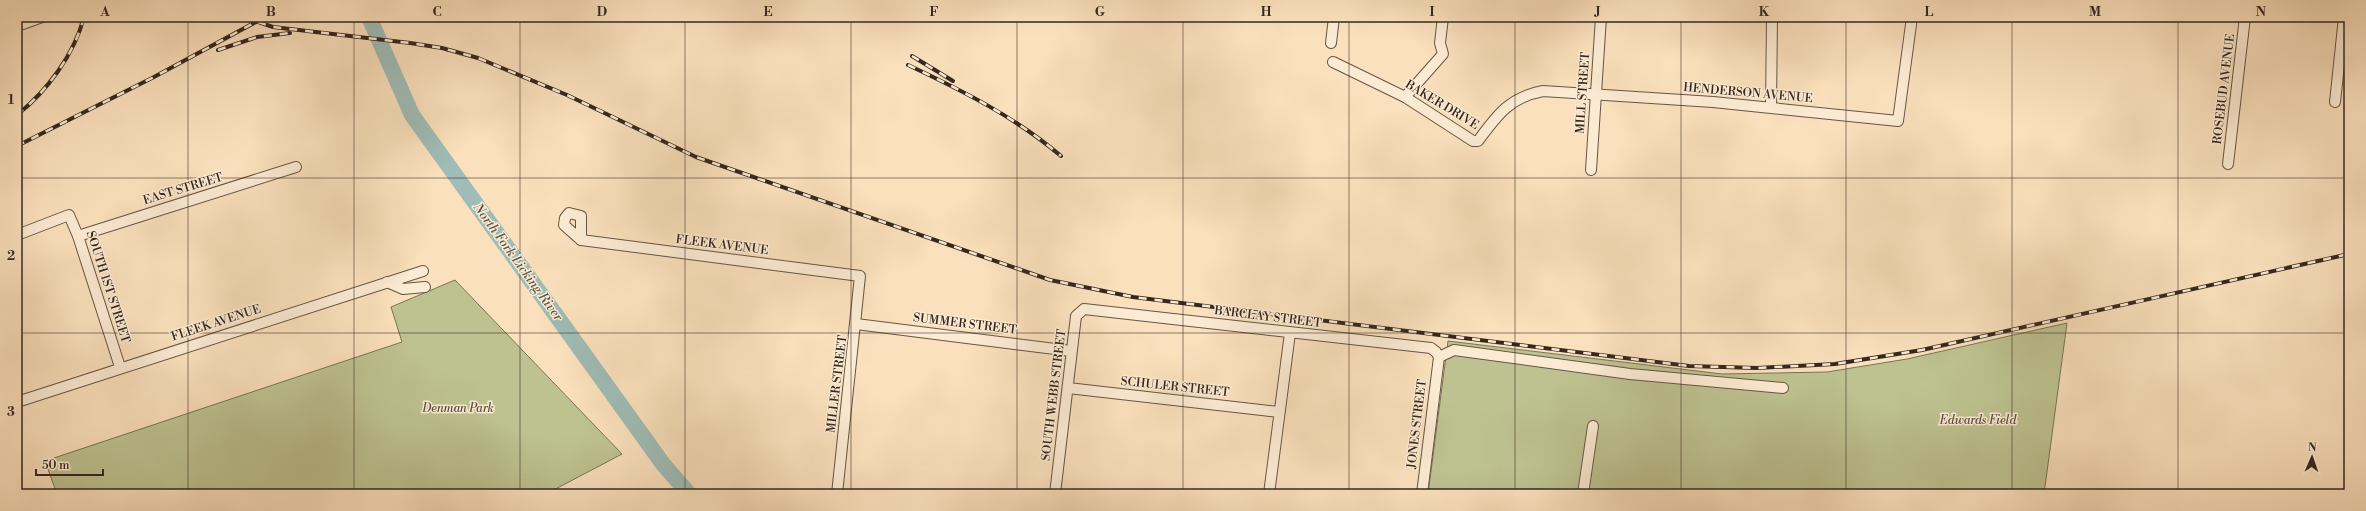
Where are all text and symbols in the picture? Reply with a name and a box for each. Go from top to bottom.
text: A [99,4,110,20]
text: B [266,4,276,20]
text: C [432,4,442,20]
text: D [597,4,607,20]
text: E [763,4,773,20]
text: F [929,4,939,20]
text: G [1095,4,1106,20]
text: H [1261,4,1272,20]
text: I [1429,4,1435,20]
text: J [1593,4,1601,20]
text: K [1759,4,1770,20]
text: L [1925,4,1934,20]
text: M [2089,4,2101,20]
text: N [2256,4,2267,20]
street label: ROSEBUD AVENUE [2210,33,2238,145]
street label: MILL STREET [1573,51,1593,134]
street label: BAKER DRIVE [1402,77,1482,133]
street label: HENDERSON AVENUE [1683,80,1813,106]
text: 1 [8,92,15,108]
street label: EAST STREET [141,170,225,208]
water label: North Fork Licking River [469,199,566,324]
street label: SOUTH 1ST STREET [83,229,133,345]
street label: FLEEK AVENUE [675,232,769,258]
text: 2 [7,248,15,264]
street label: FLEEK AVENUE [169,301,263,345]
street label: BARCLAY STREET [1213,303,1323,331]
street label: SUMMER STREET [912,310,1018,338]
street label: SOUTH WEBB STREET [1038,328,1070,462]
street label: MILLER STREET [824,334,851,434]
street label: SCHULER STREET [1120,374,1231,400]
street label: JONES STREET [1404,378,1430,470]
park label: Denman Park [421,401,494,416]
text: 3 [7,404,15,420]
park label: Edwards Field [1939,413,2017,428]
north arrow [2292,437,2332,477]
text: N [2308,441,2317,455]
scale bar [36,451,103,477]
text: 50 m [42,458,70,473]

